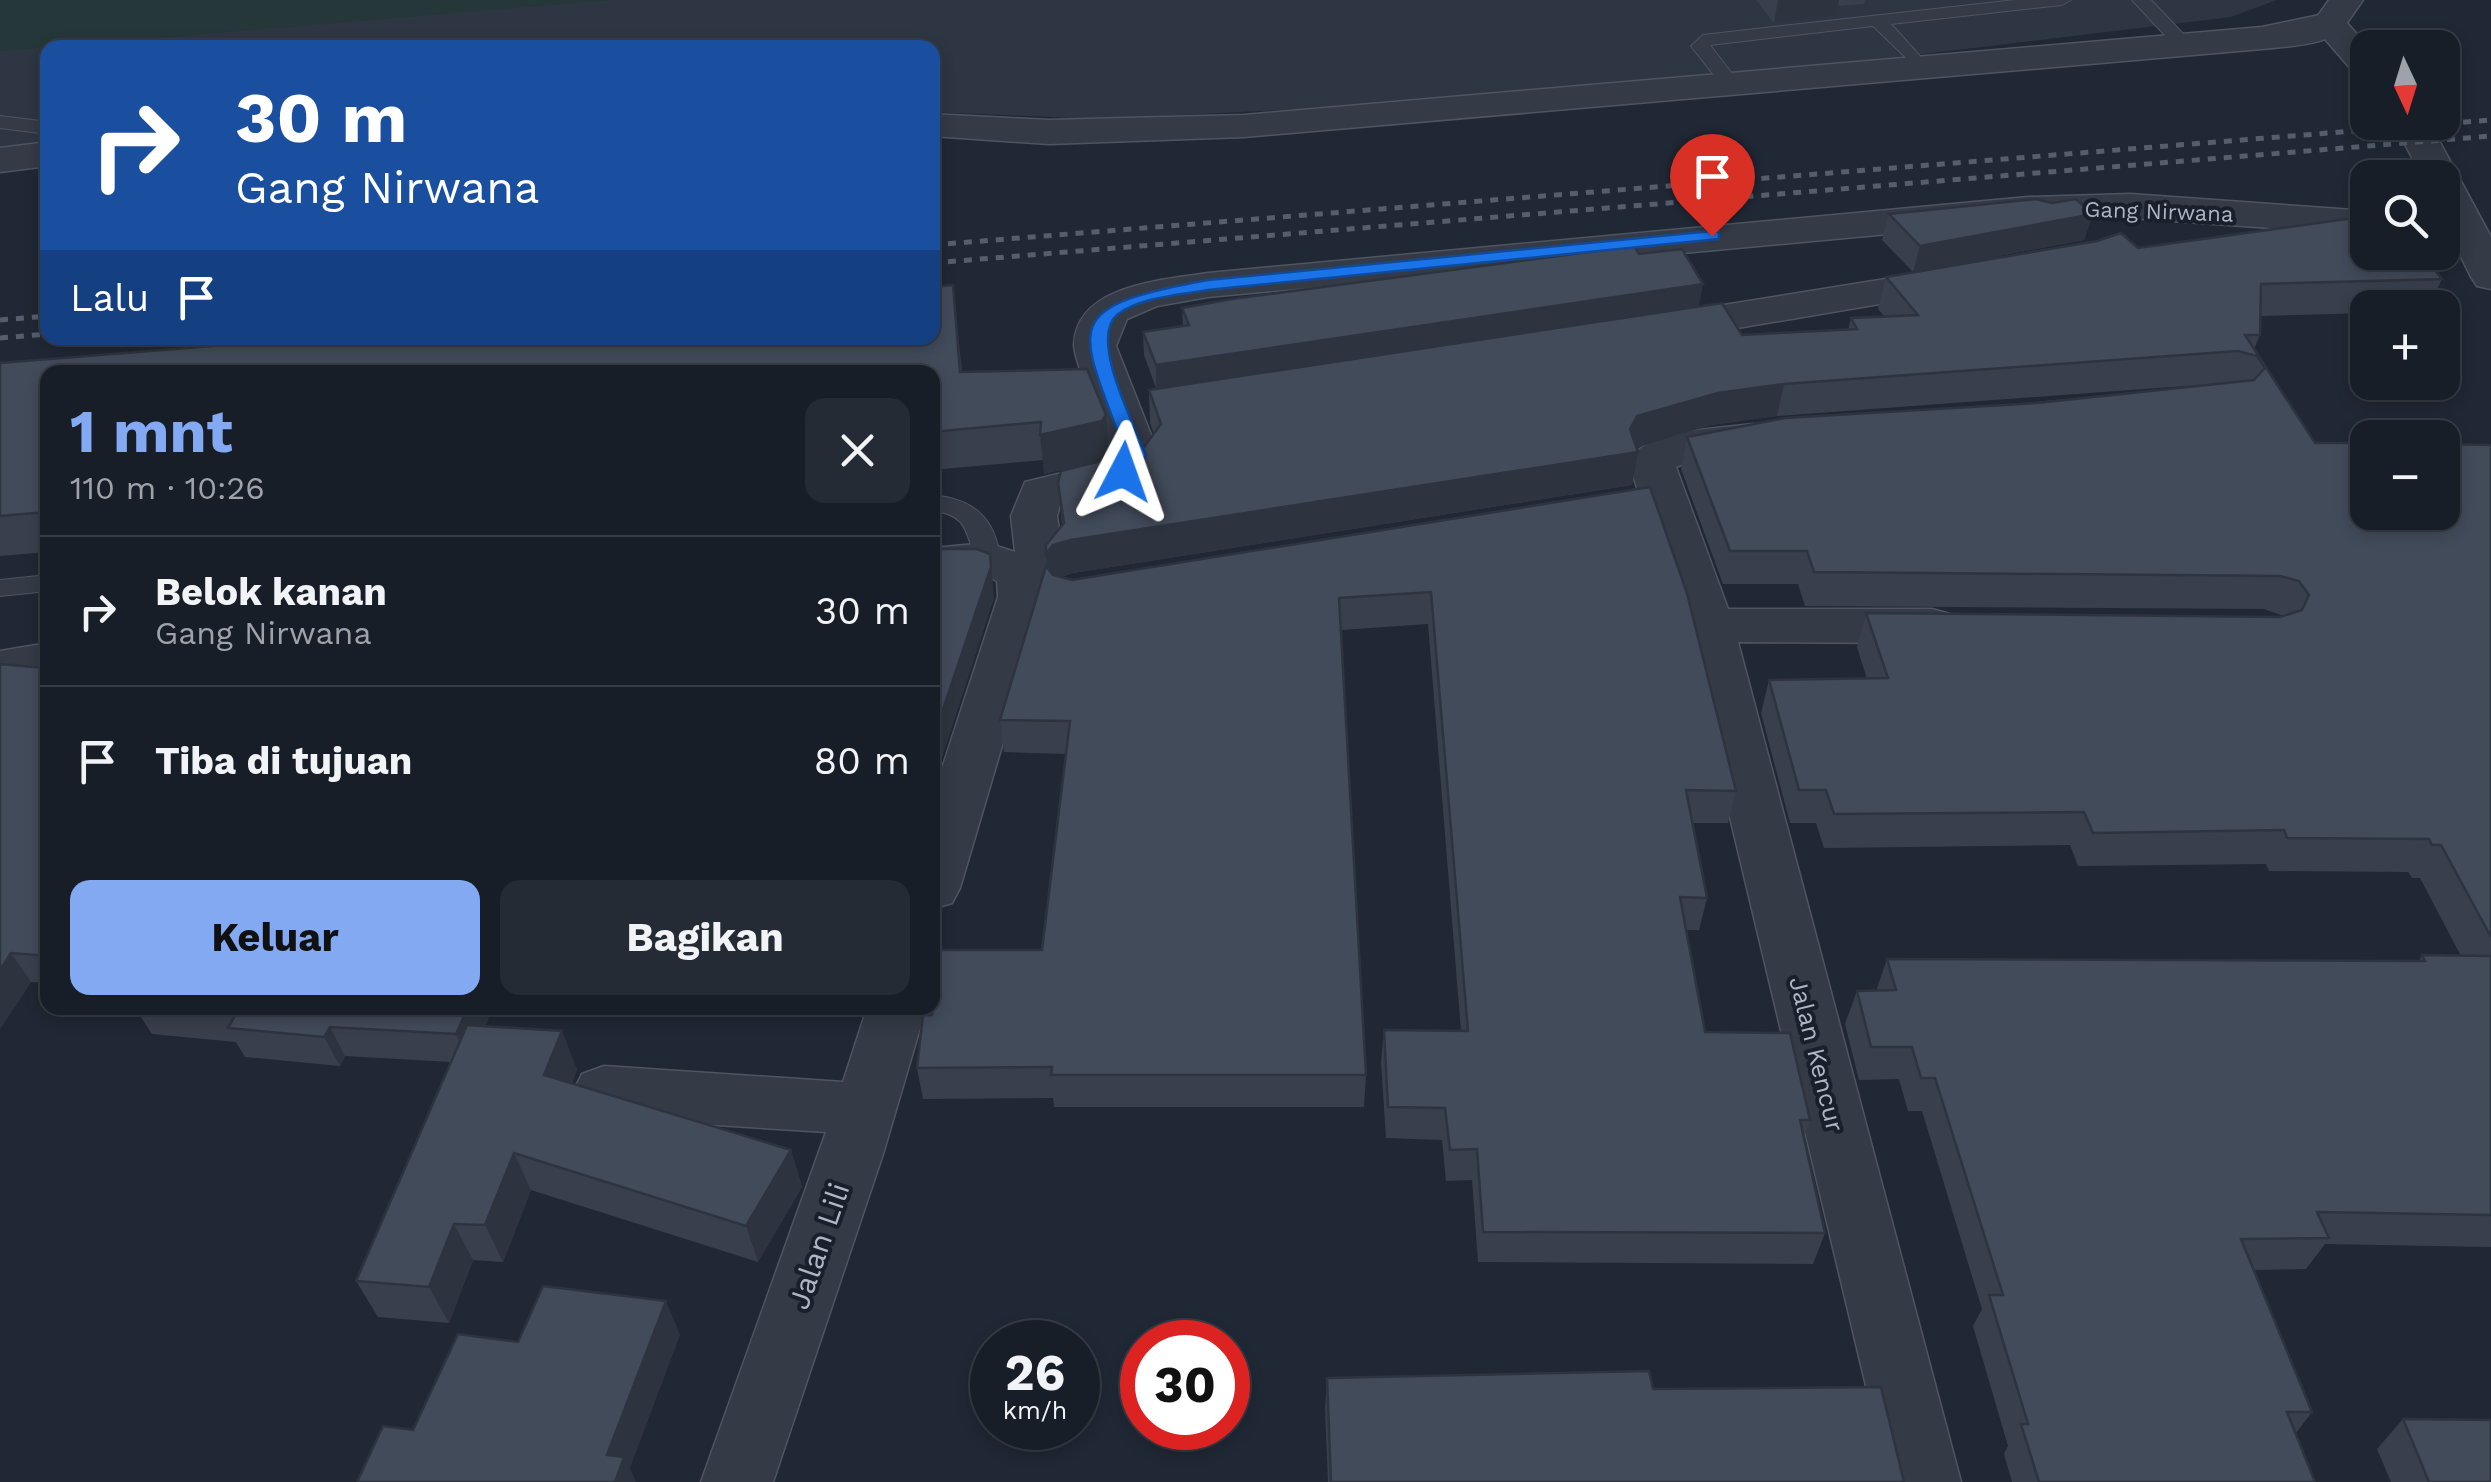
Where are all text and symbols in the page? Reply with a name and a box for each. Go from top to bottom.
north arrow [2350,30,2460,140]
map controls [2350,30,2460,530]
text: 30 m [235,77,407,159]
icon: right [70,80,200,210]
pin [1670,134,1755,237]
icon: arrive [1685,149,1740,204]
button: search [2350,160,2460,270]
text: Gang Nirwana [235,161,539,214]
street label: Gang Nirwana [2084,196,2234,227]
icon: arrive [169,270,224,325]
text: Lalu [70,276,149,320]
button: + [2350,290,2460,400]
text: 1 mnt [70,396,233,467]
button: close [805,398,910,503]
position arrow [1071,420,1175,524]
button: − [2350,420,2460,530]
text: 110 m · 10:26 [70,469,265,507]
text: Belok kanan [155,570,387,614]
icon: right [70,584,125,639]
text: 30 m [815,589,910,633]
text: Gang Nirwana [155,614,372,652]
icon: arrive [70,734,125,789]
text: Tiba di tujuan [155,739,412,783]
text: 80 m [814,739,910,783]
button: Keluar [70,880,480,995]
button: Bagikan [500,880,910,995]
street label: Jalan Kencur [1783,974,1850,1135]
street label: Jalan Lili [781,1178,856,1314]
speed limit sign: 30 [1120,1320,1250,1450]
text: 26 [1005,1343,1065,1402]
text: km/h [1003,1396,1067,1425]

